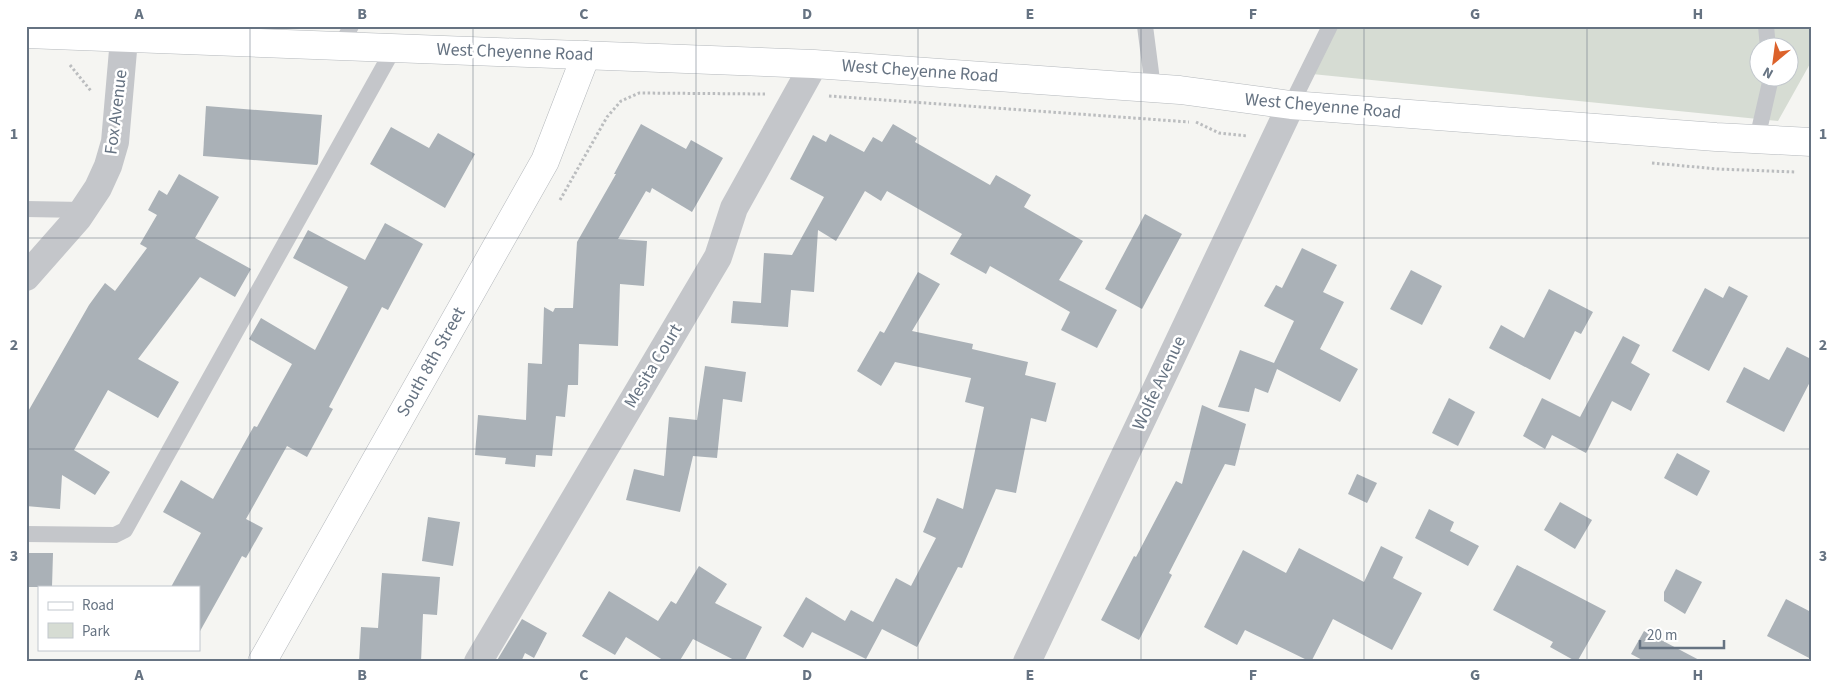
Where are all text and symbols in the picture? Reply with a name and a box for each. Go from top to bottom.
text: A [133,3,144,25]
text: B [357,3,367,25]
text: C [579,3,589,25]
text: D [802,3,812,25]
text: E [1026,3,1034,25]
text: F [1249,3,1257,25]
text: G [1470,3,1480,25]
text: H [1693,3,1703,25]
street label: West Cheyenne Road [436,37,594,67]
north arrow [1750,38,1800,88]
street label: West Cheyenne Road [841,53,999,89]
text: N [1759,61,1777,83]
street label: Fox Avenue [98,68,134,156]
street label: West Cheyenne Road [1244,87,1402,125]
text: 1 [10,123,18,145]
text: 1 [1819,123,1827,145]
street label: South 8th Street [390,303,472,421]
street label: Mesita Court [618,319,688,413]
street label: Wolfe Avenue [1126,332,1192,434]
text: 2 [10,334,18,356]
text: 2 [1819,334,1827,356]
text: 3 [10,545,18,567]
text: 3 [1819,545,1827,567]
legend [38,586,200,650]
text: Road [82,595,114,616]
scale bar [1640,618,1723,650]
text: Park [82,621,111,642]
text: 20 m [1647,625,1677,646]
text: A [133,664,144,686]
text: B [357,664,367,686]
text: C [579,664,589,686]
text: D [802,664,812,686]
text: E [1026,664,1034,686]
text: F [1249,664,1257,686]
text: G [1470,664,1480,686]
text: H [1693,664,1703,686]

